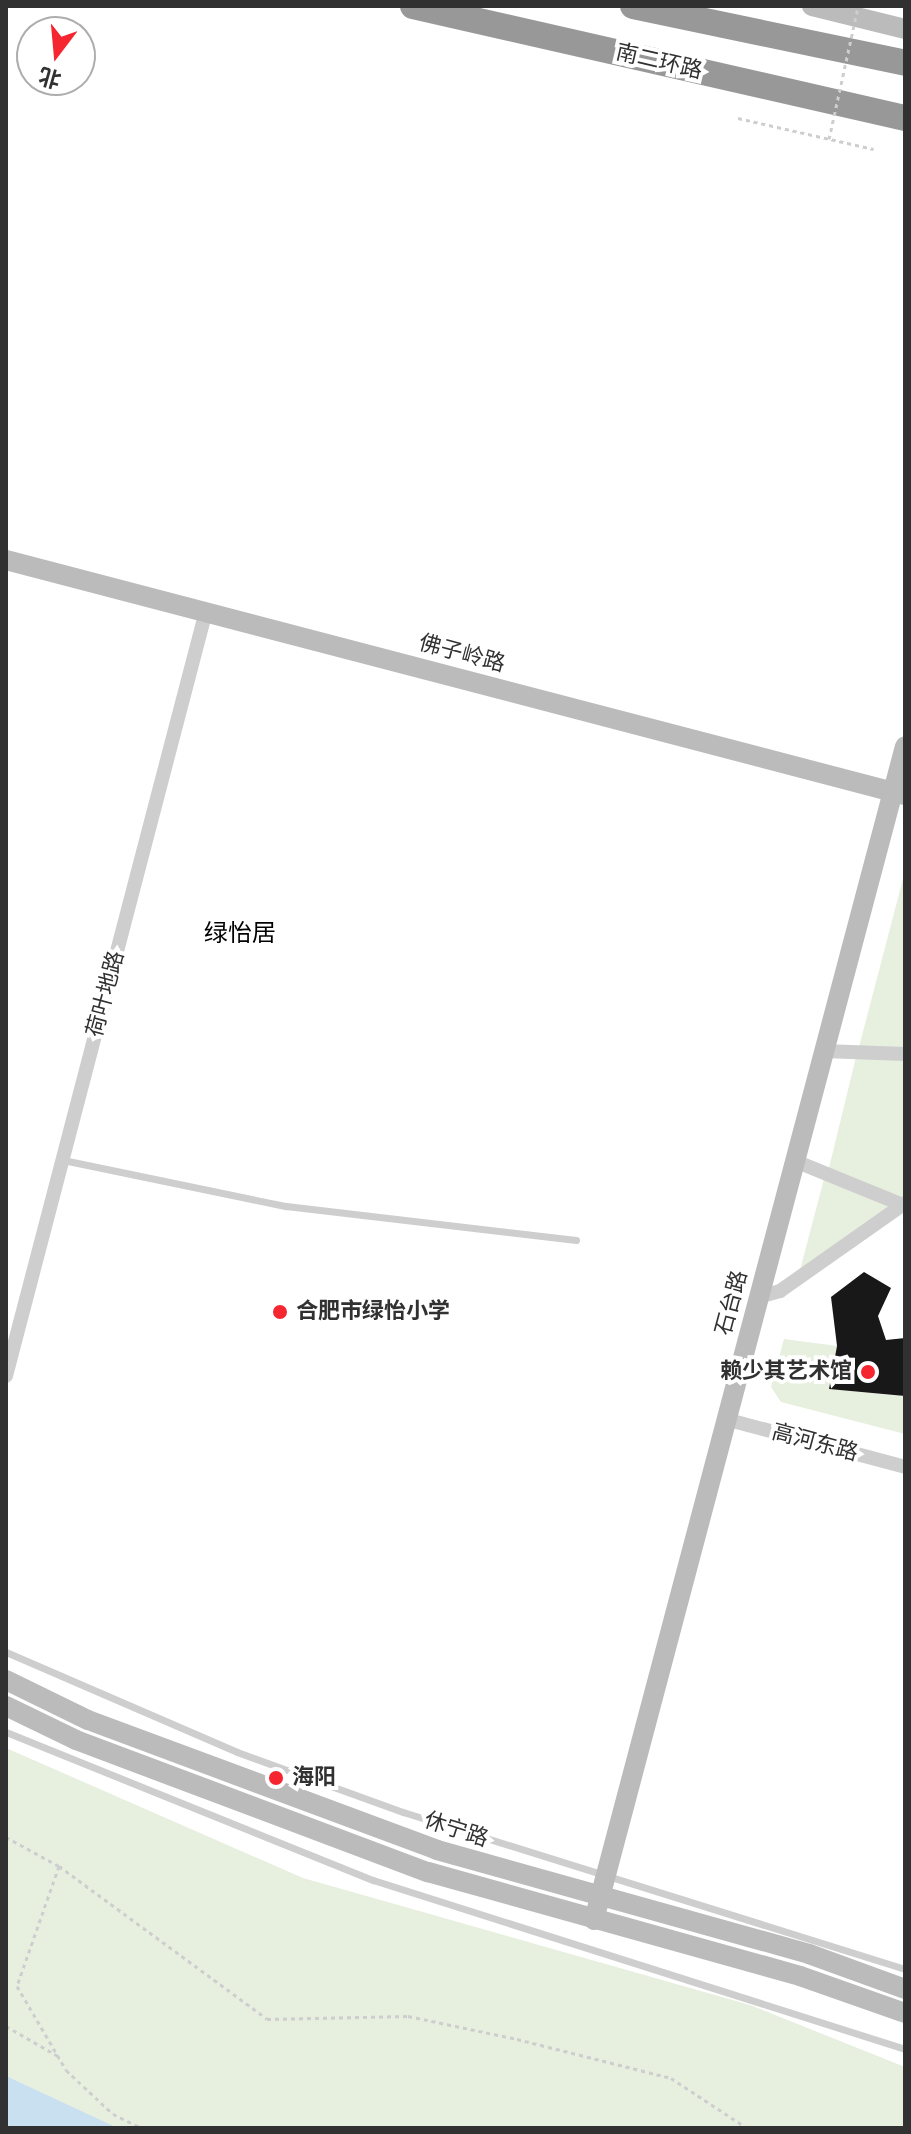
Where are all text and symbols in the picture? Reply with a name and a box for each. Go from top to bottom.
north arrow [16,16,96,96]
street label: 南二环路 [613,39,705,85]
text: 北 [35,60,65,95]
street label: 佛子岭路 [416,630,508,678]
district label: 绿怡居 [204,920,276,948]
street label: 荷叶地路 [82,948,130,1040]
street label: 石台路 [711,1268,753,1338]
place label: 合肥市绿怡小学 [296,1299,450,1325]
marker: 合肥市绿怡小学 [271,1303,289,1321]
place label: 赖少其艺术馆 [720,1359,852,1385]
marker: 赖少其艺术馆 [859,1363,877,1381]
street label: 高河东路 [769,1419,861,1467]
place label: 海阳 [292,1765,336,1791]
marker: 海阳 [267,1769,285,1787]
street label: 休宁路 [421,1807,491,1853]

